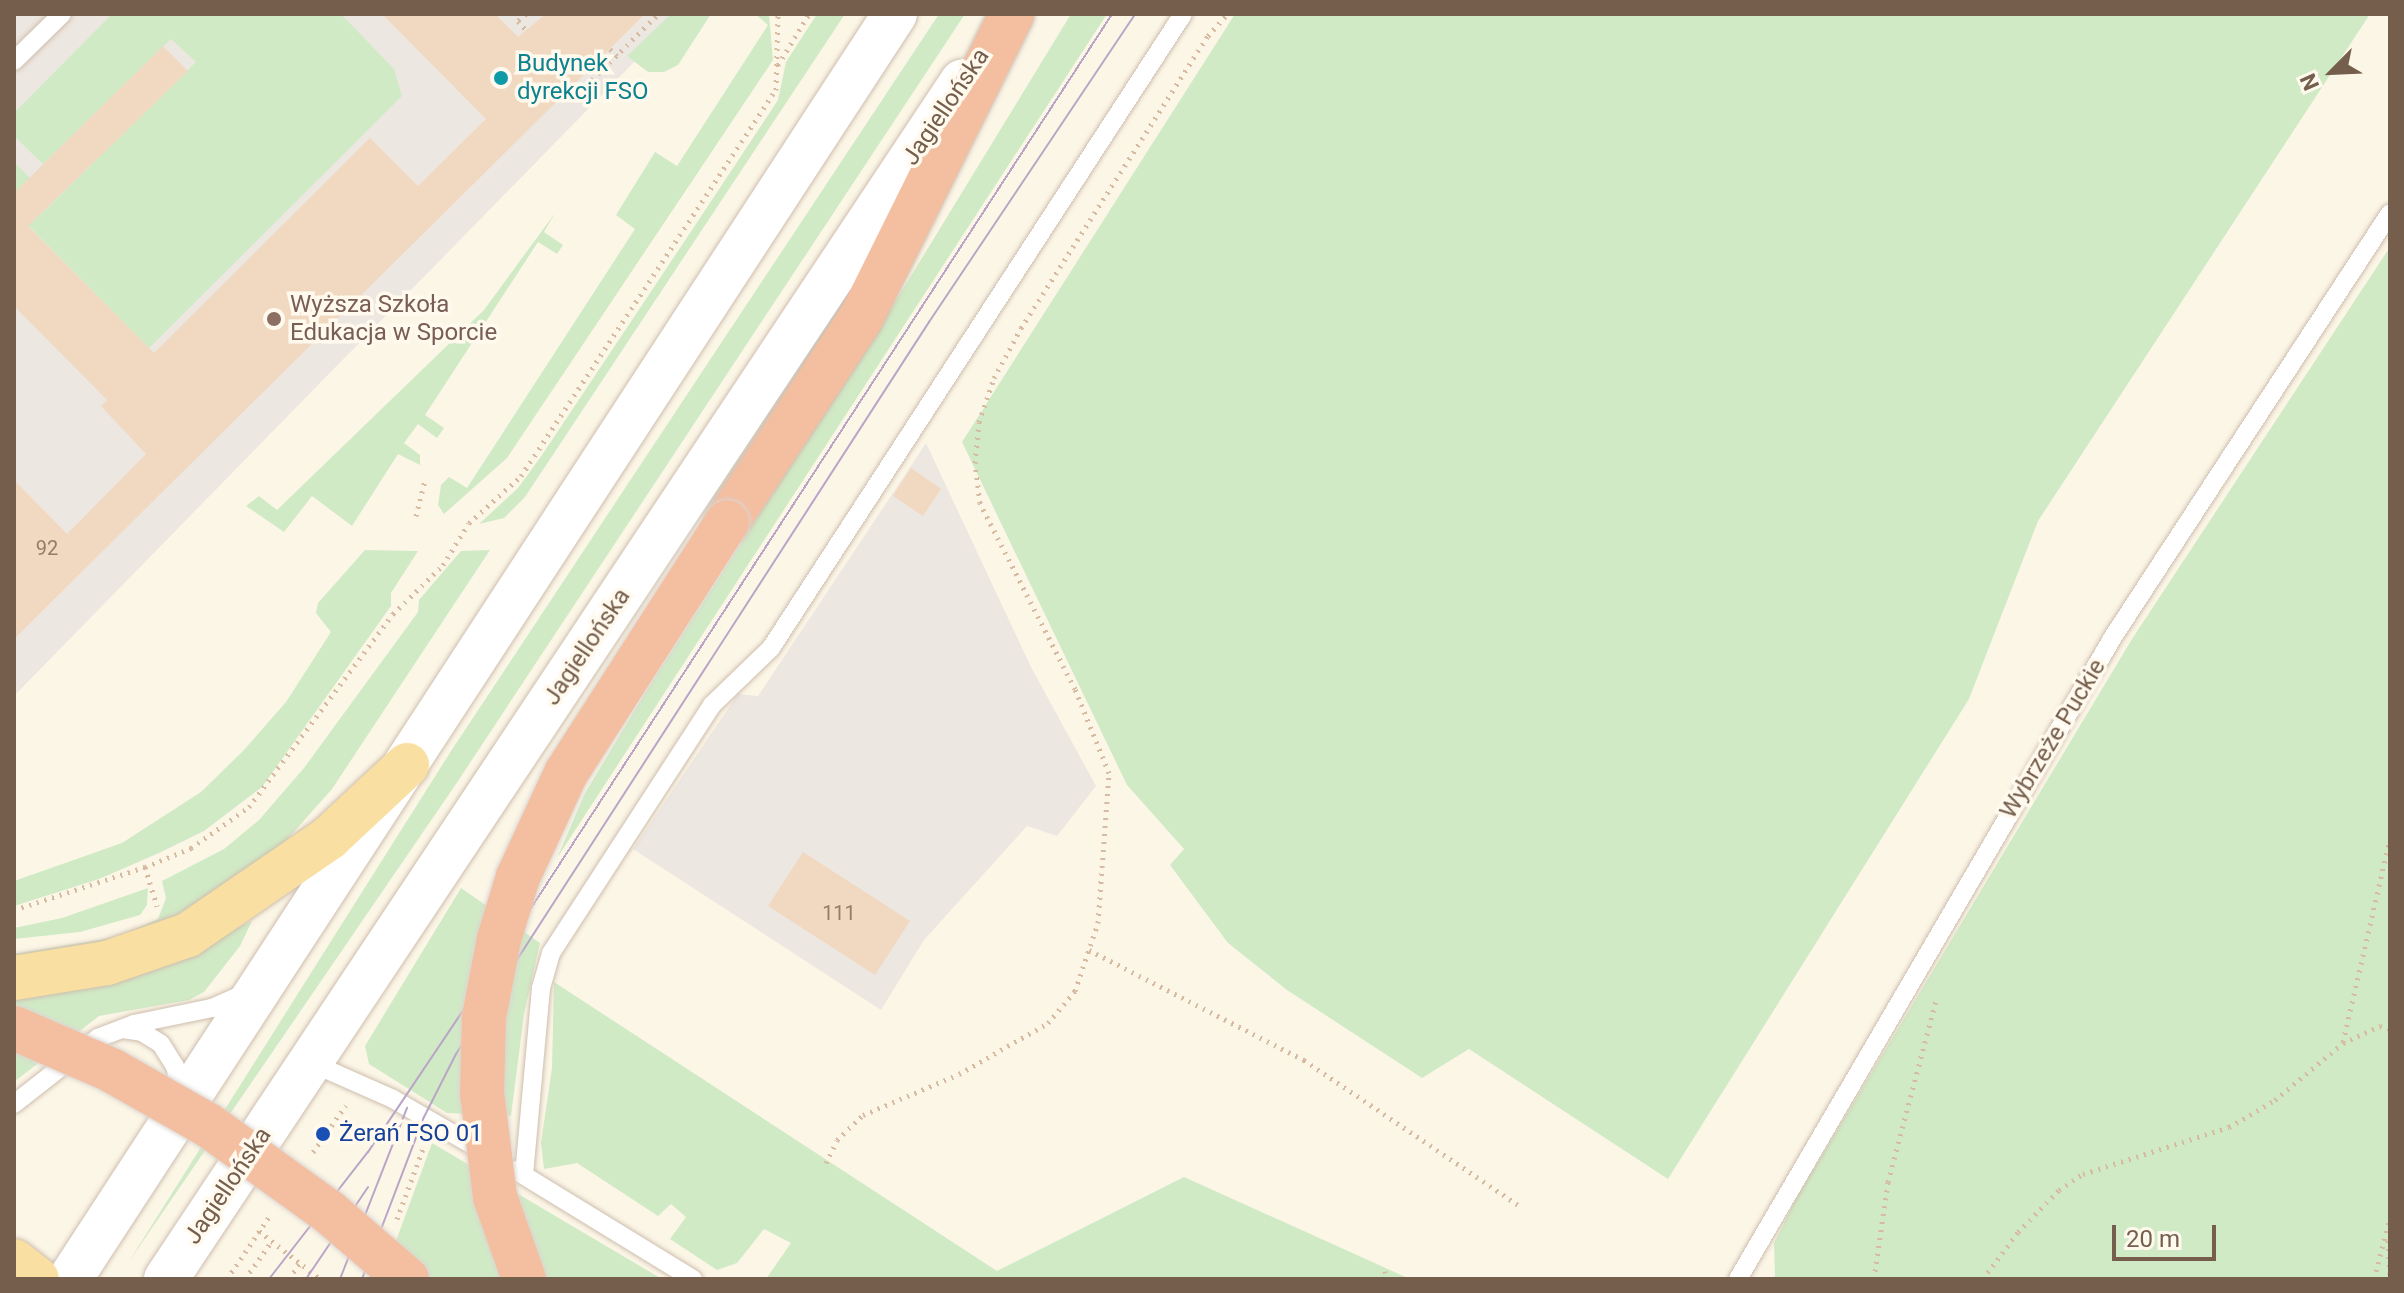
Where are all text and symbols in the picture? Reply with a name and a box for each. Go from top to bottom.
north arrow [2292,32,2372,112]
street label: Jagiellońska [896,43,996,171]
place label: Budynek dyrekcji FSO [517,50,649,106]
marker: Budynek dyrekcji FSO [492,69,510,87]
text: N [2295,70,2324,94]
place label: Wyższa Szkoła Edukacja w Sporcie [290,291,497,347]
marker: Wyższa Szkoła Edukacja w Sporcie [265,310,283,328]
house number: 92 [36,536,58,560]
street label: Jagiellońska [537,583,637,711]
street label: Wybrzeże Puckie [1994,654,2112,824]
house number: 111 [822,901,856,925]
place label: Żerań FSO 01 [339,1120,483,1148]
street label: Jagiellońska [178,1122,278,1250]
marker: Żerań FSO 01 [314,1125,332,1143]
scale bar [2116,1209,2220,1259]
text: 20 m [2126,1225,2180,1253]

